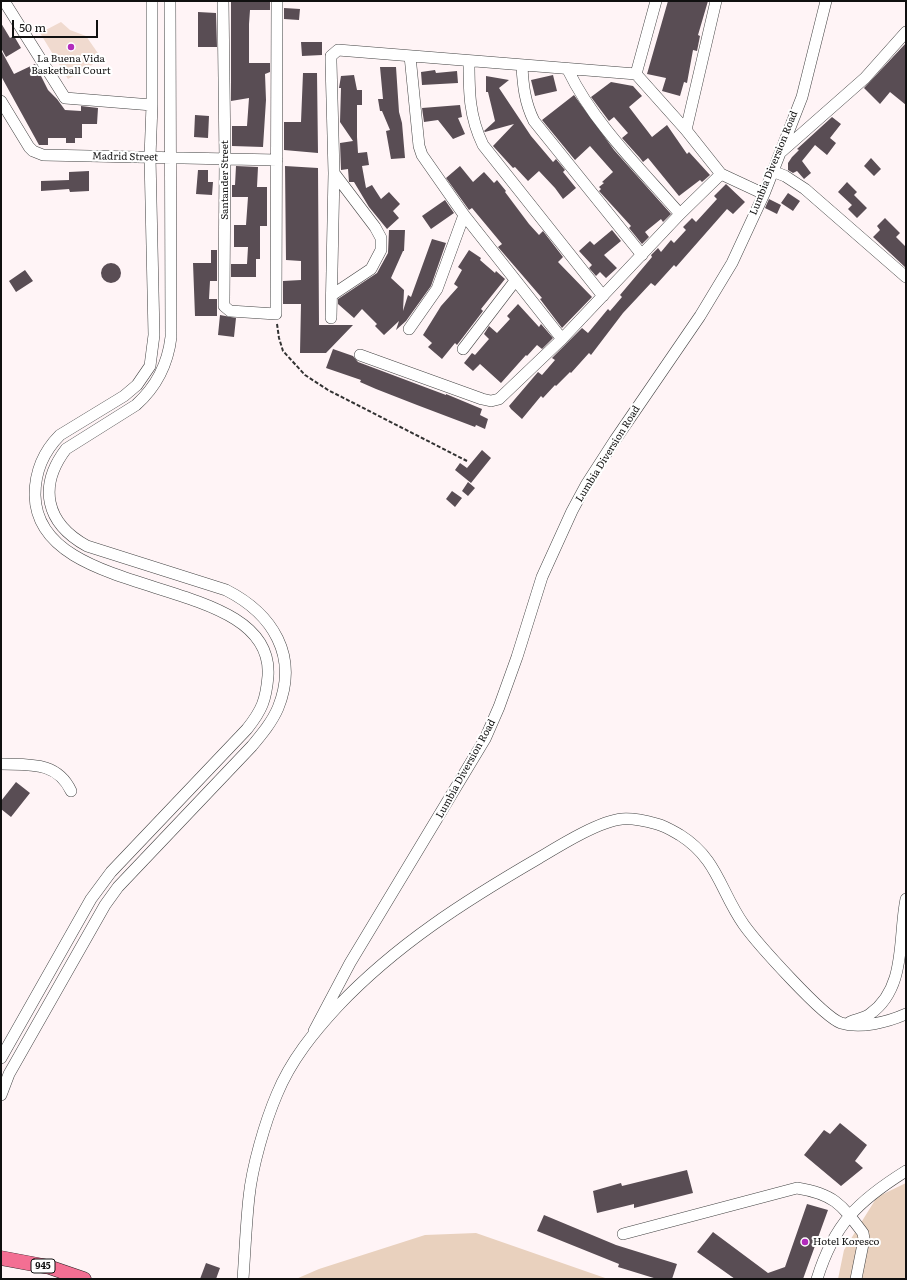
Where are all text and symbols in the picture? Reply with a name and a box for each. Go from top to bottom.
scale bar [14,12,100,38]
text: 50 m [19,18,46,36]
marker: La Buena Vida Basketball Court [66,42,76,52]
place label: La Buena Vida Basketball Court [31,53,111,76]
street label: Lumbia Diversion Road [748,109,800,217]
street label: Santander Street [219,140,231,220]
street label: Madrid Street [92,150,158,164]
street label: Lumbia Diversion Road [573,404,643,504]
street label: Lumbia Diversion Road [434,717,498,821]
place label: Hotel Koresco [813,1236,879,1248]
marker: Hotel Koresco [800,1237,810,1247]
road number: 945 [31,1259,55,1273]

